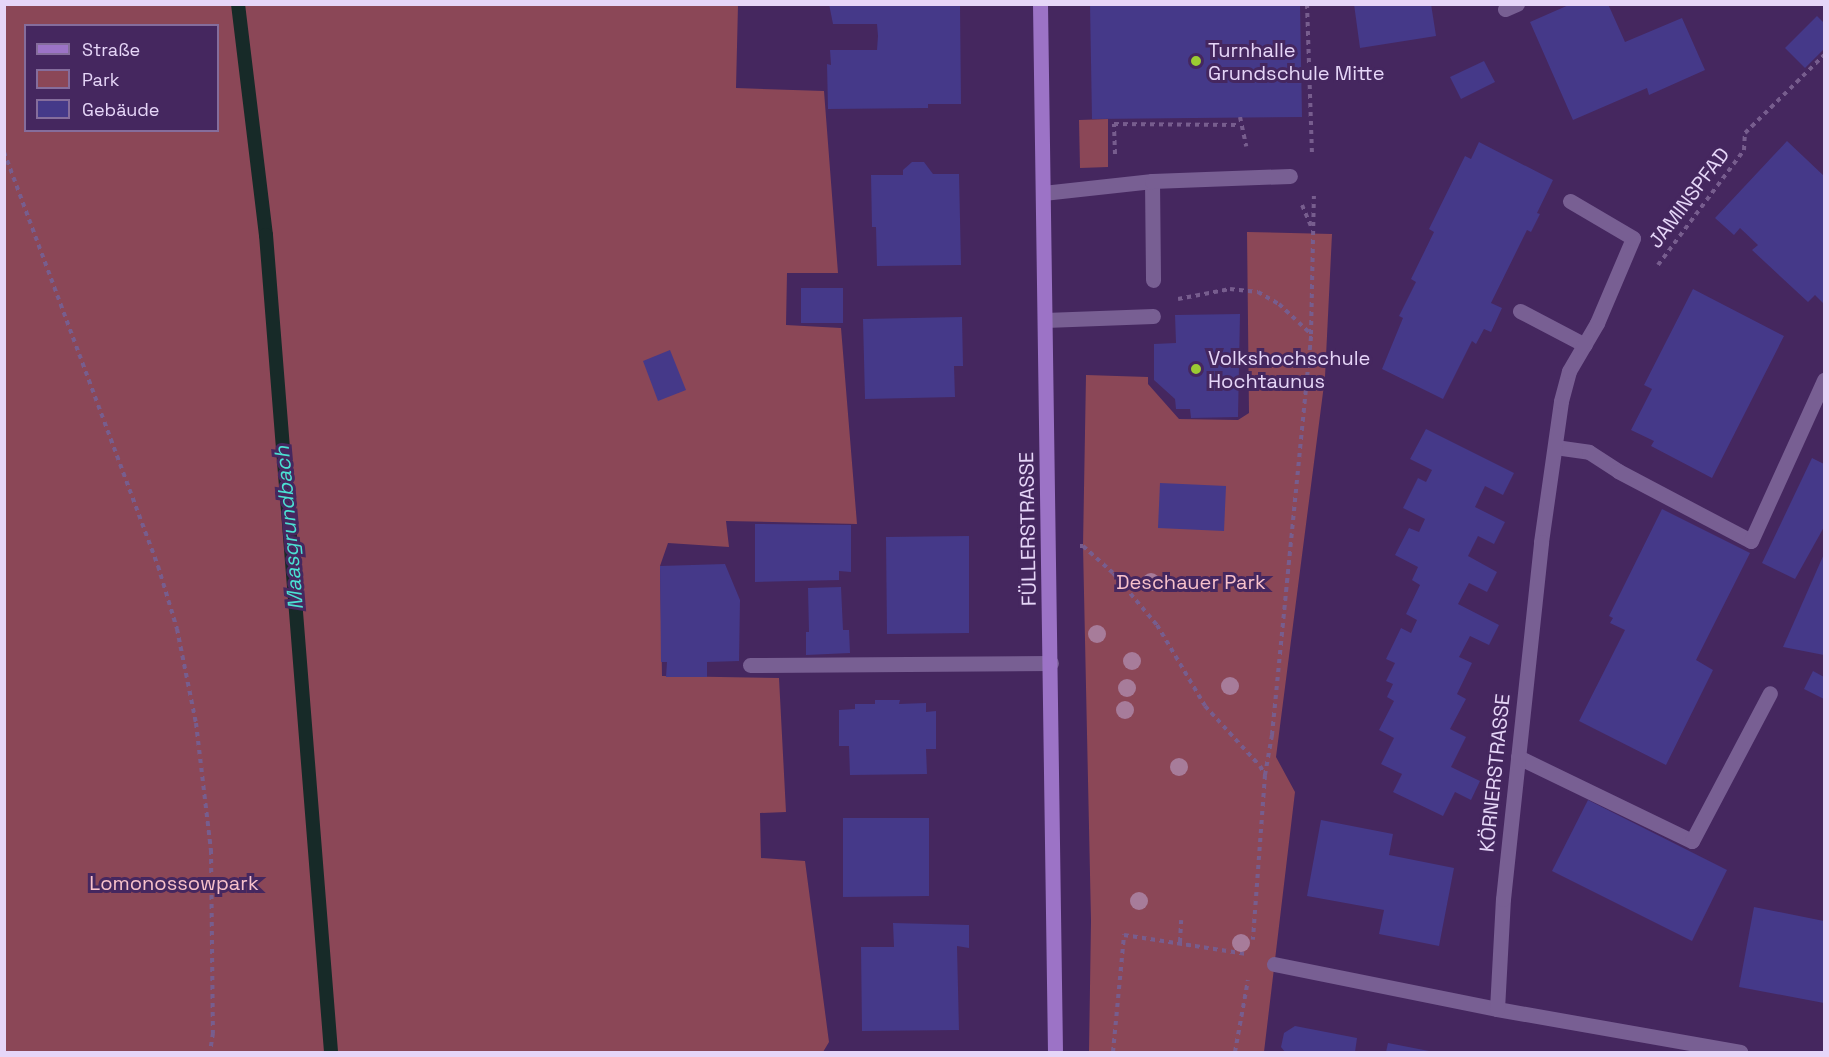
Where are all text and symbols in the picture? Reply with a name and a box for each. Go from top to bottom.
legend [24,24,219,132]
text: Straße [82,38,140,61]
place label: Turnhalle Grundschule Mitte [1208,38,1385,85]
marker: Turnhalle Grundschule Mitte [1189,54,1203,68]
text: Park [82,68,119,91]
text: Gebäude [82,98,160,121]
street label: JAMINSPFAD [1643,143,1735,253]
place label: Volkshochschule Hochtaunus [1208,346,1370,393]
marker: Volkshochschule Hochtaunus [1189,362,1203,376]
water label: Maasgrundbach [269,445,309,611]
street label: FÜLLERSTRASSE [1015,452,1041,606]
park label: Deschauer Park [1116,570,1266,594]
street label: KÖRNERSTRASSE [1475,693,1515,853]
park label: Lomonossowpark [89,871,259,895]

